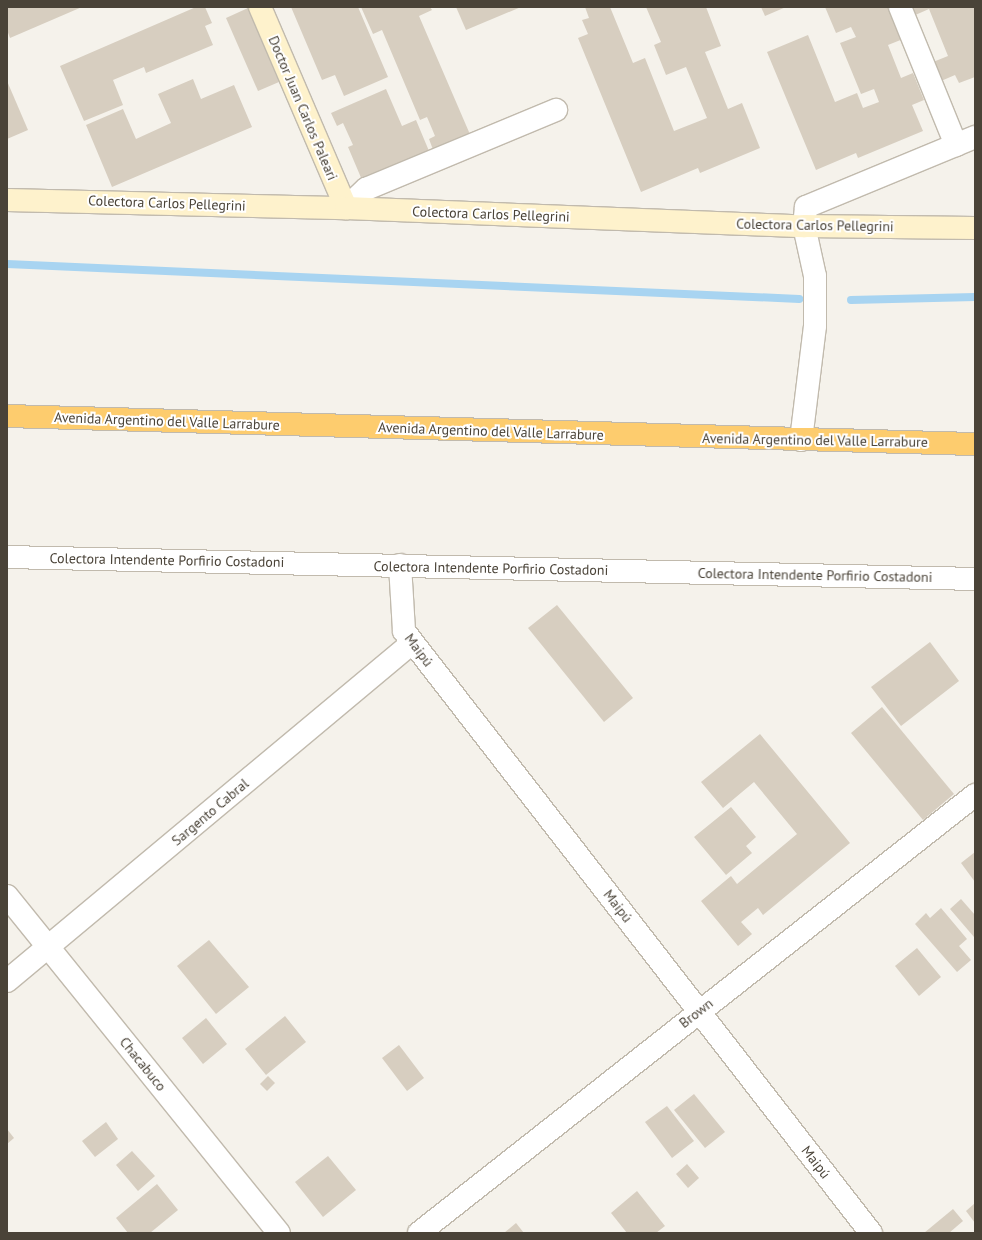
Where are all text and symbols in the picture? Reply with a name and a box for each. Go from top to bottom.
street label: Doctor Juan Carlos Paleari [265,33,341,183]
street label: Colectora Carlos Pellegrini [88,192,246,214]
street label: Colectora Carlos Pellegrini [412,203,570,225]
street label: Colectora Carlos Pellegrini [736,215,894,235]
street label: Avenida Argentino del Valle Larrabure [53,409,281,433]
street label: Avenida Argentino del Valle Larrabure [377,419,605,443]
street label: Avenida Argentino del Valle Larrabure [702,430,928,450]
street label: Colectora Intendente Porfirio Costadoni [50,550,284,570]
street label: Colectora Intendente Porfirio Costadoni [374,558,608,578]
street label: Colectora Intendente Porfirio Costadoni [698,565,932,585]
street label: Maipú [401,630,437,670]
street label: Sargento Cabral [168,775,252,849]
street label: Maipú [600,886,636,926]
street label: Brown [676,995,716,1031]
street label: Chacabuco [116,1034,170,1094]
street label: Maipú [798,1142,834,1182]

